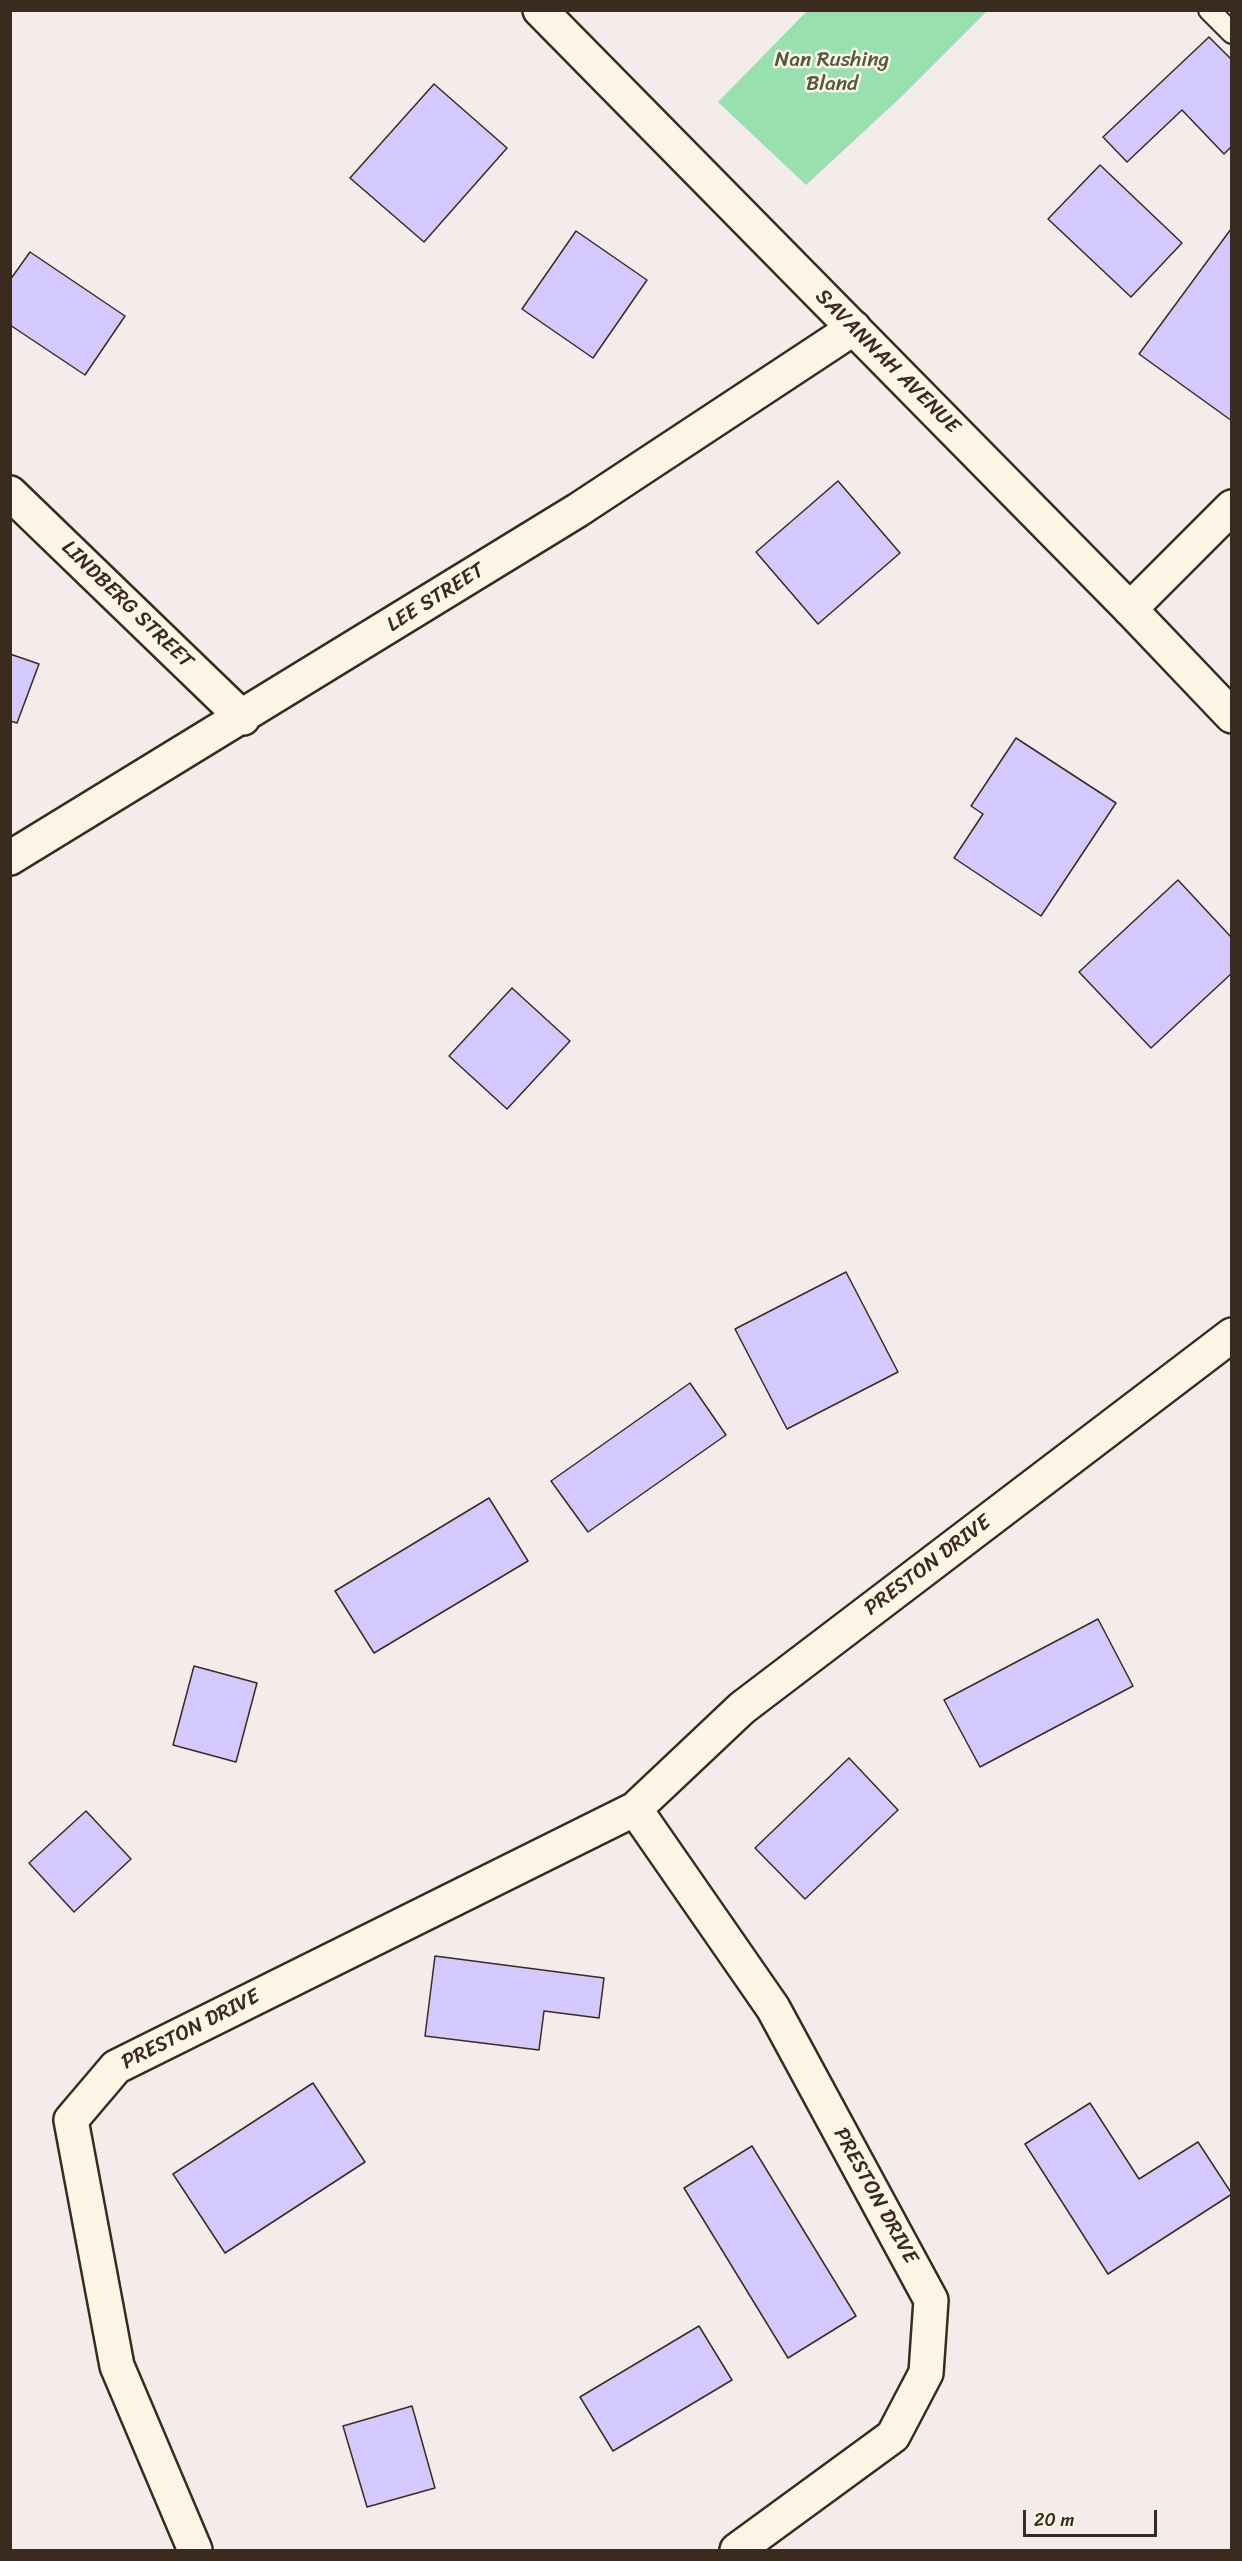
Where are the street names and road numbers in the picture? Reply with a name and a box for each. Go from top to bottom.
street label: SAVANNAH AVENUE [809,284,965,440]
street label: LINDBERG STREET [56,536,198,674]
street label: LEE STREET [383,558,489,638]
street label: PRESTON DRIVE [860,1510,996,1622]
street label: PRESTON DRIVE [118,1984,264,2076]
street label: PRESTON DRIVE [827,2124,923,2268]

